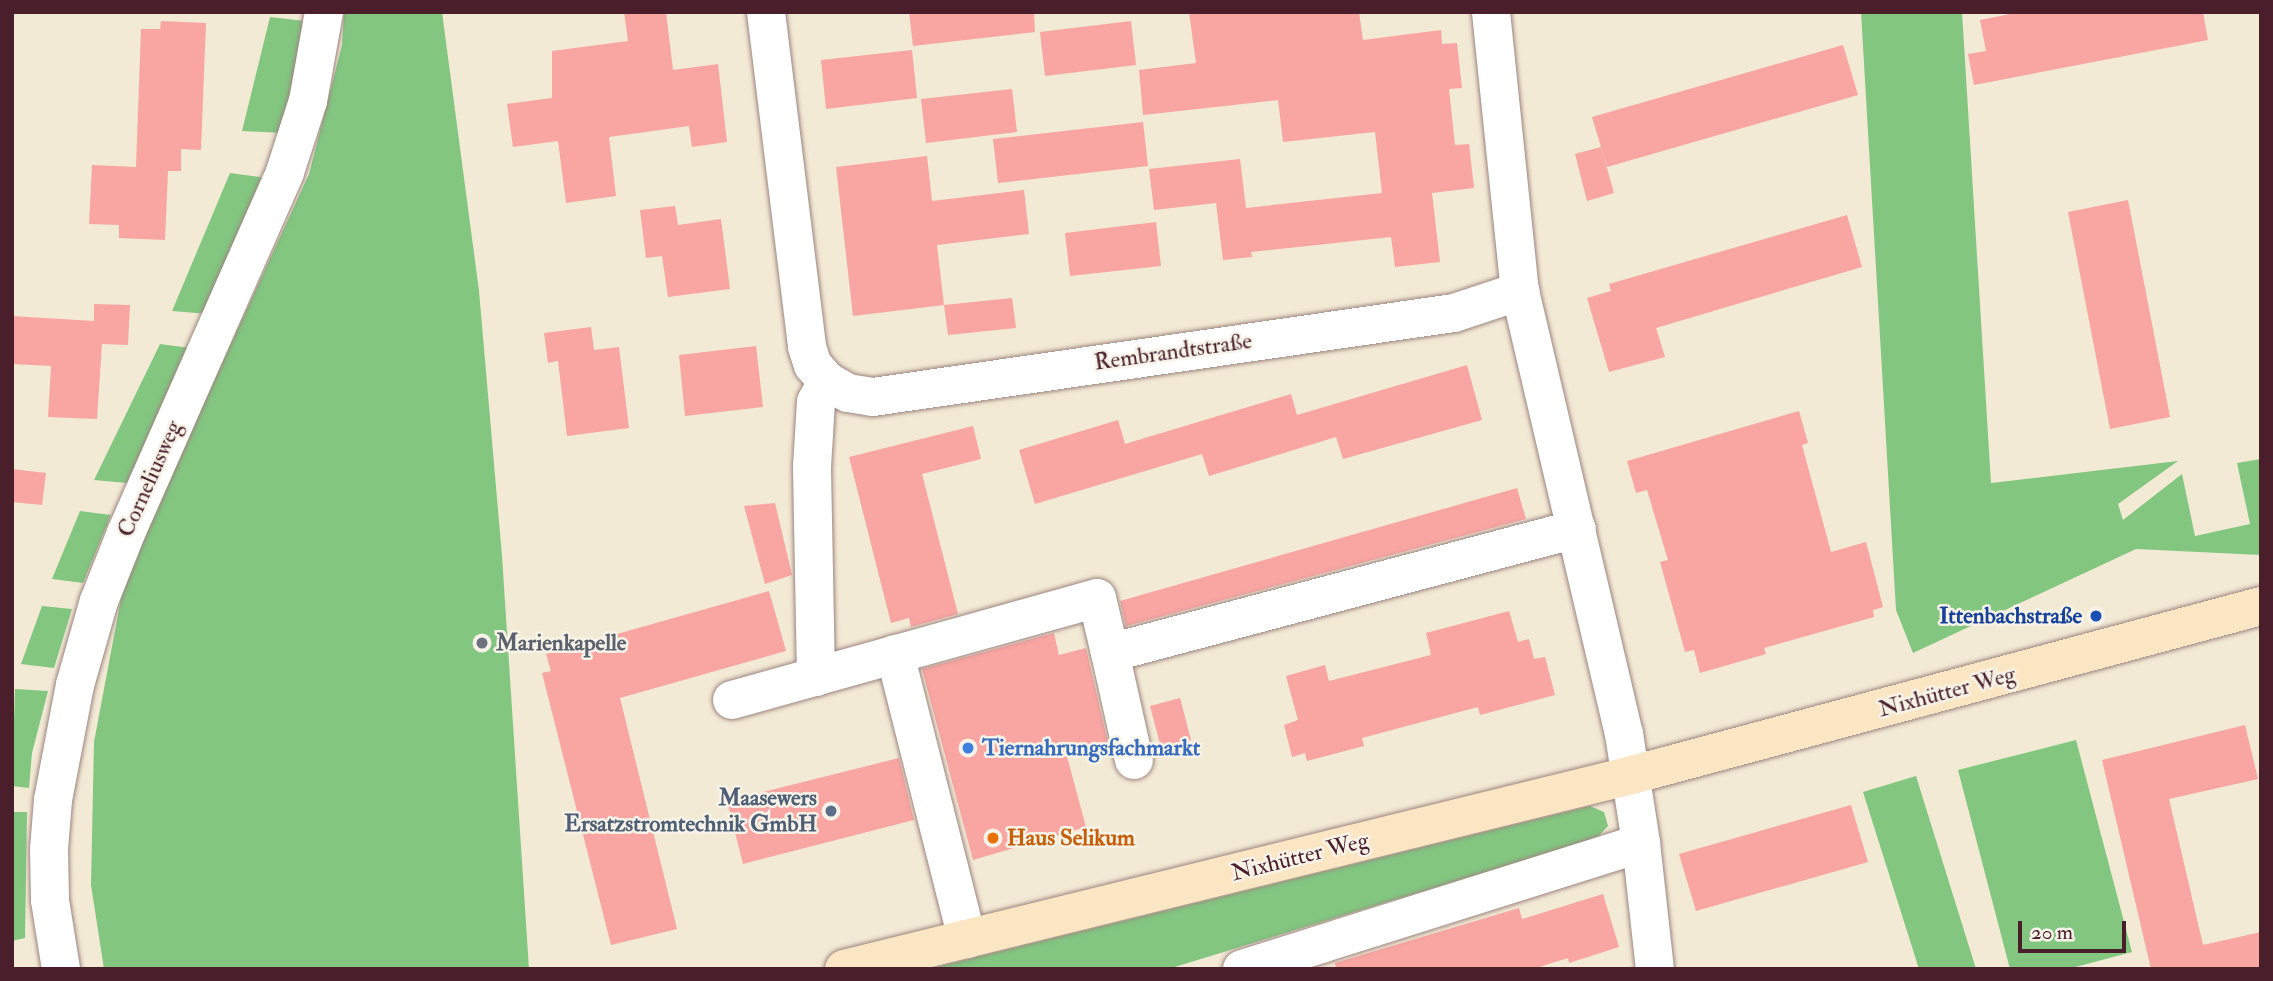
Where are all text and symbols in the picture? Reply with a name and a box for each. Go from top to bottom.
street label: Rembrandtstraße [1092,327,1254,377]
street label: Corneliusweg [112,416,188,542]
place label: Ittenbachstraße [1939,602,2082,630]
marker: Ittenbachstraße [2088,608,2104,624]
place label: Marienkapelle [496,629,626,657]
marker: Marienkapelle [474,635,490,651]
street label: Nixhütter Weg [1875,660,2019,724]
place label: Tiernahrungsfachmarkt [982,734,1200,762]
marker: Tiernahrungsfachmarkt [960,740,976,756]
place label: Maasewers Ersatzstromtechnik GmbH [564,784,817,838]
marker: Maasewers Ersatzstromtechnik GmbH [823,803,839,819]
place label: Haus Selikum [1007,824,1135,852]
street label: Nixhütter Weg [1228,827,1372,887]
marker: Haus Selikum [985,830,1001,846]
scale bar [2021,908,2130,952]
text: 20 m [2031,919,2073,946]

